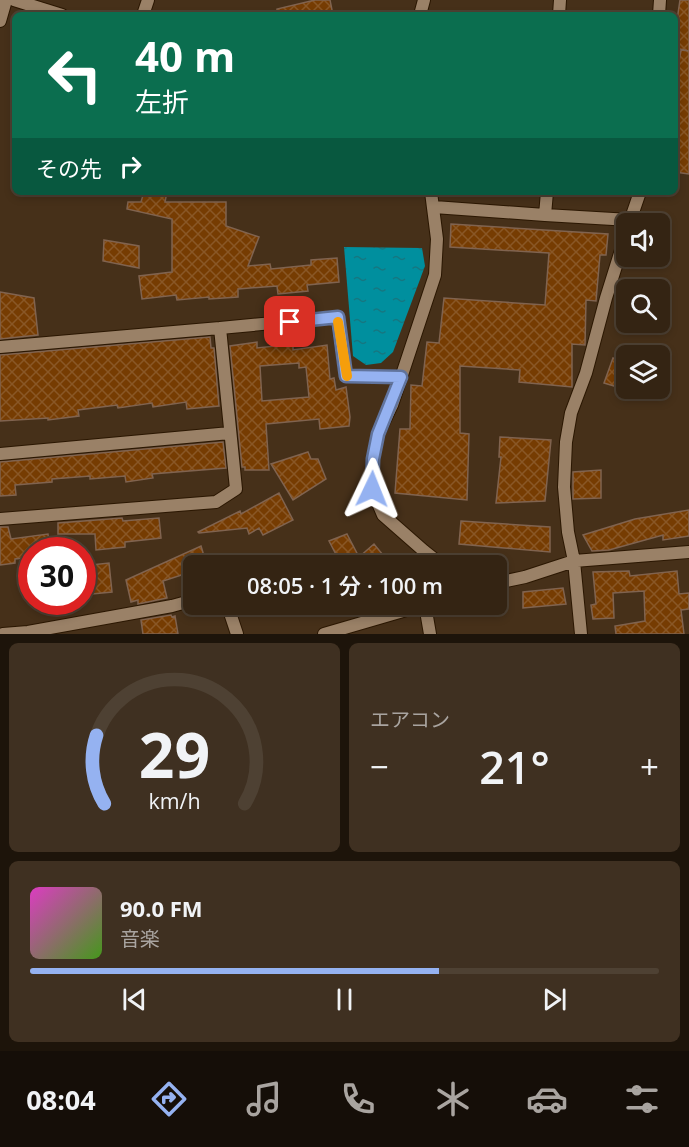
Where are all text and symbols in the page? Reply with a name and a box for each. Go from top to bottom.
text: 40 m [135,27,235,84]
icon: left [36,36,114,114]
text: 左折 [135,83,189,120]
icon: right [114,150,147,183]
text: その先 [36,153,102,183]
map controls [616,213,670,399]
button: sound [616,213,670,267]
button: search [616,279,670,333]
pin [264,296,315,347]
icon: arrive [273,305,306,338]
button: layers [616,345,670,399]
position arrow [340,457,404,521]
speed limit sign: 30 [18,537,96,615]
text: 08:05 · 1 分 · 100 m [247,570,443,600]
text: エアコン [370,706,450,733]
text: 29 [139,711,210,796]
text: 21° [479,736,550,797]
text: − [370,744,389,789]
text: + [640,744,659,789]
text: km/h [148,787,201,816]
text: 90.0 FM [120,893,203,923]
text: 音楽 [120,925,160,952]
icon: previous [118,983,151,1016]
icon: pause [328,983,361,1016]
icon: next [538,983,571,1016]
icon: directions [148,1078,190,1120]
icon: music [243,1078,285,1120]
icon: phone [337,1078,379,1120]
icon: climate [432,1078,474,1120]
icon: car [526,1078,568,1120]
icon: filters [621,1078,663,1120]
text: 08:04 [26,1081,96,1118]

